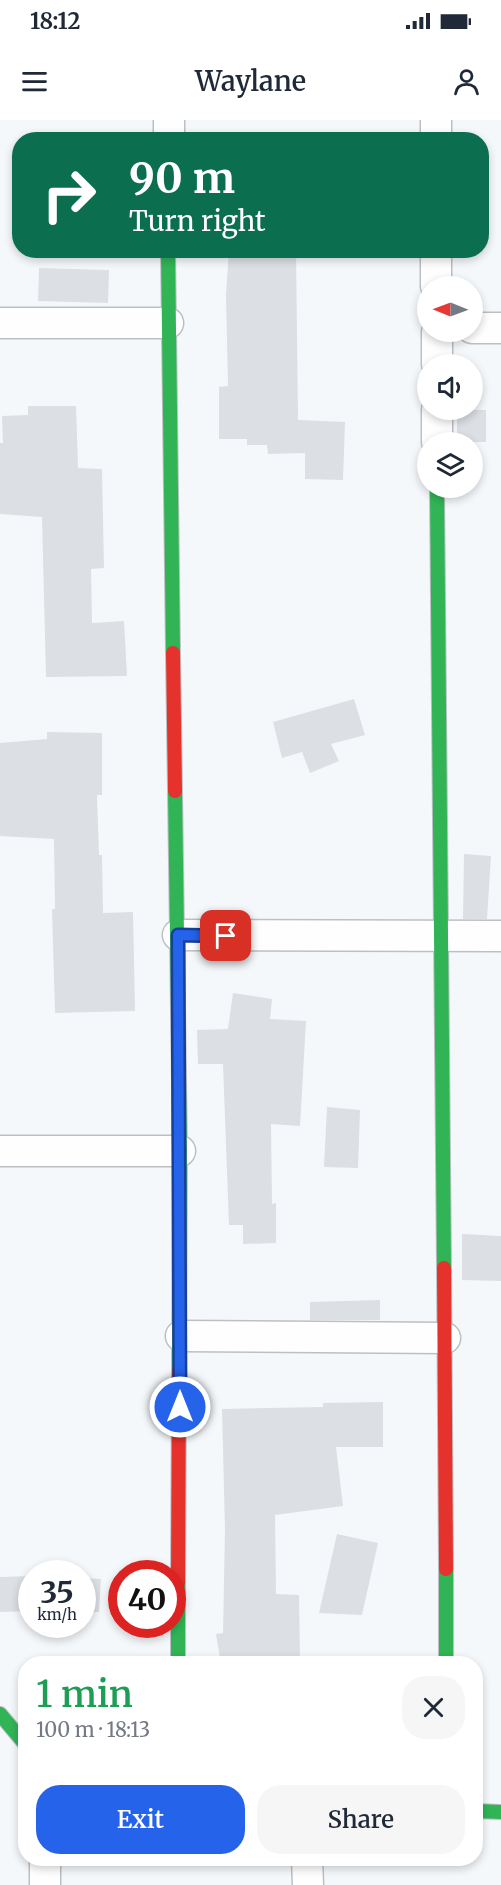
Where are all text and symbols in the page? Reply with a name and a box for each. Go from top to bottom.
text: 18:12 [30,7,80,35]
text: Waylane [195,64,306,98]
icon: menu [18,65,51,98]
icon: person [450,65,483,98]
text: 90 m [129,152,235,204]
icon: right [30,156,108,234]
text: Turn right [129,204,266,238]
north arrow [417,276,483,342]
map controls [417,276,483,498]
button: sound [417,354,483,420]
button: layers [417,432,483,498]
pin [200,910,251,961]
icon: arrive [209,919,242,952]
position arrow [148,1375,212,1439]
speed limit sign: 40 [108,1560,186,1638]
text: 35 [40,1573,74,1611]
text: km/h [37,1605,77,1624]
text: 1 min [36,1672,133,1717]
button: close [402,1676,465,1739]
text: 100 m · 18:13 [36,1717,150,1742]
button: Exit [36,1785,245,1854]
button: Share [257,1785,465,1854]

